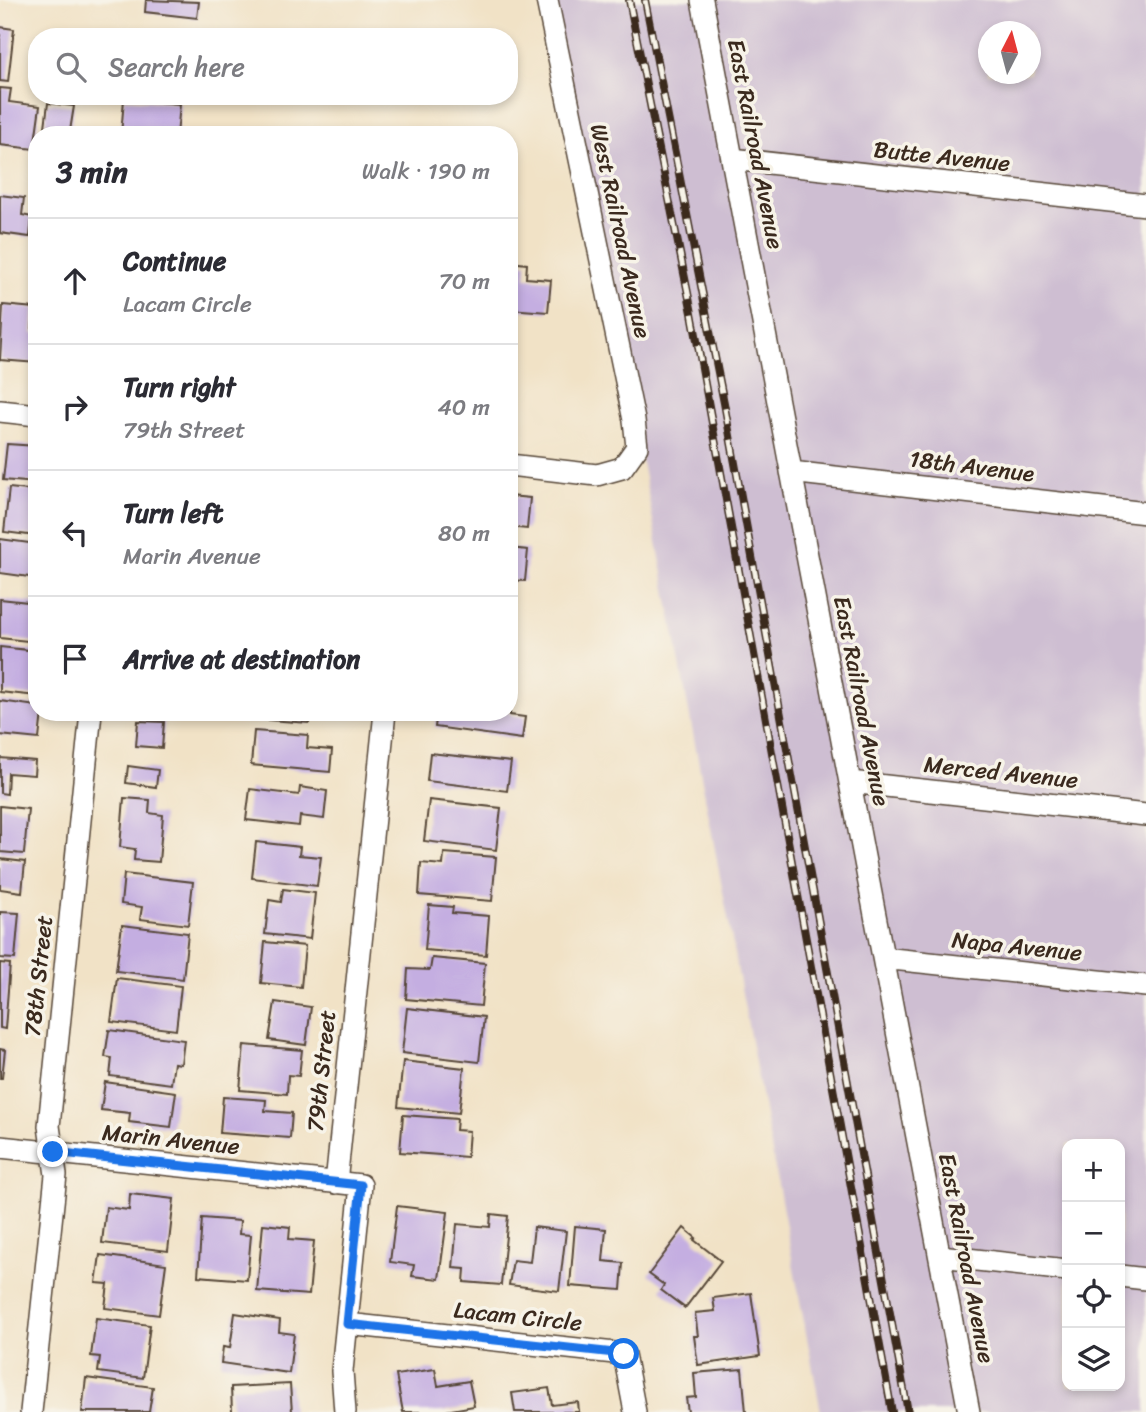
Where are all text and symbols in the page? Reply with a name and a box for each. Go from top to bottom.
north arrow [978,21,1041,84]
search box [28,28,518,105]
street label: East Railroad Avenue [715,35,796,253]
text: Search here [108,44,245,90]
icon: search [52,48,90,86]
street label: West Railroad Avenue [578,120,663,343]
street label: Butte Avenue [872,129,1012,184]
text: 3 min [56,145,128,199]
text: Walk · 190 m [362,151,490,192]
text: Continue [123,238,226,284]
text: 70 m [439,261,490,302]
icon: ahead [56,262,94,300]
text: Lacam Circle [123,284,252,325]
text: Turn right [123,364,236,410]
text: 40 m [437,387,490,428]
icon: right [56,388,94,426]
text: 79th Street [123,410,245,451]
street label: 18th Avenue [907,439,1037,494]
text: Turn left [123,490,223,536]
text: 80 m [438,513,490,554]
icon: left [56,514,94,552]
text: Marin Avenue [123,536,261,577]
street label: East Railroad Avenue [821,592,902,810]
text: Arrive at destination [123,636,360,682]
icon: arrive [56,640,94,678]
street label: Merced Avenue [922,744,1080,801]
street label: 78th Street [12,913,65,1039]
street label: Napa Avenue [950,919,1084,974]
street label: 79th Street [295,1008,348,1134]
street label: Marin Avenue [100,1112,242,1167]
route end [37,1136,68,1167]
map controls [1062,1139,1125,1391]
button: + [1062,1139,1125,1202]
street label: East Railroad Avenue [926,1149,1007,1367]
button: − [1062,1202,1125,1265]
button: locate [1062,1265,1125,1328]
street label: Lacam Circle [452,1289,584,1344]
button: layers [1062,1328,1125,1391]
route start [608,1338,639,1369]

